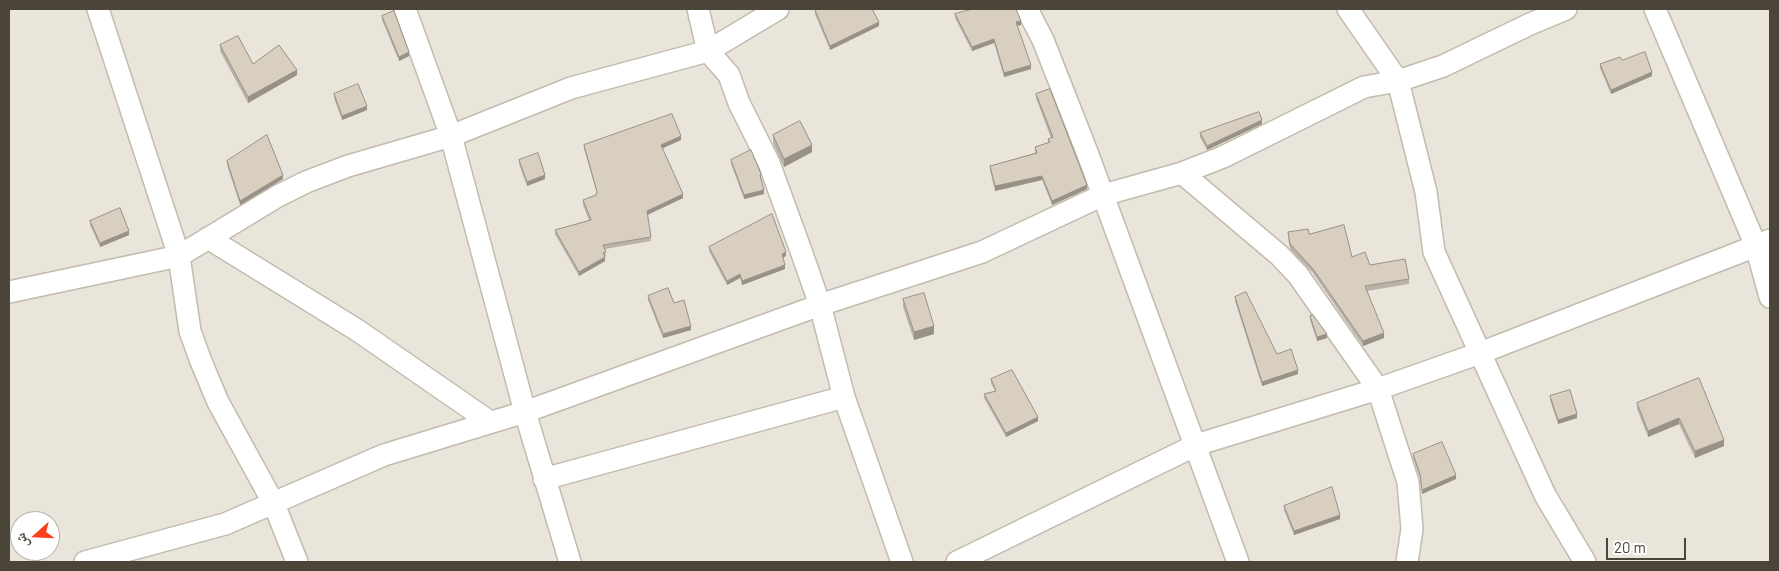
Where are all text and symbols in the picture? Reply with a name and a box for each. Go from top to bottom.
north arrow [10,511,60,561]
scale bar [1609,528,1689,560]
text: ش [11,531,32,551]
text: 20 m [1614,538,1646,556]

